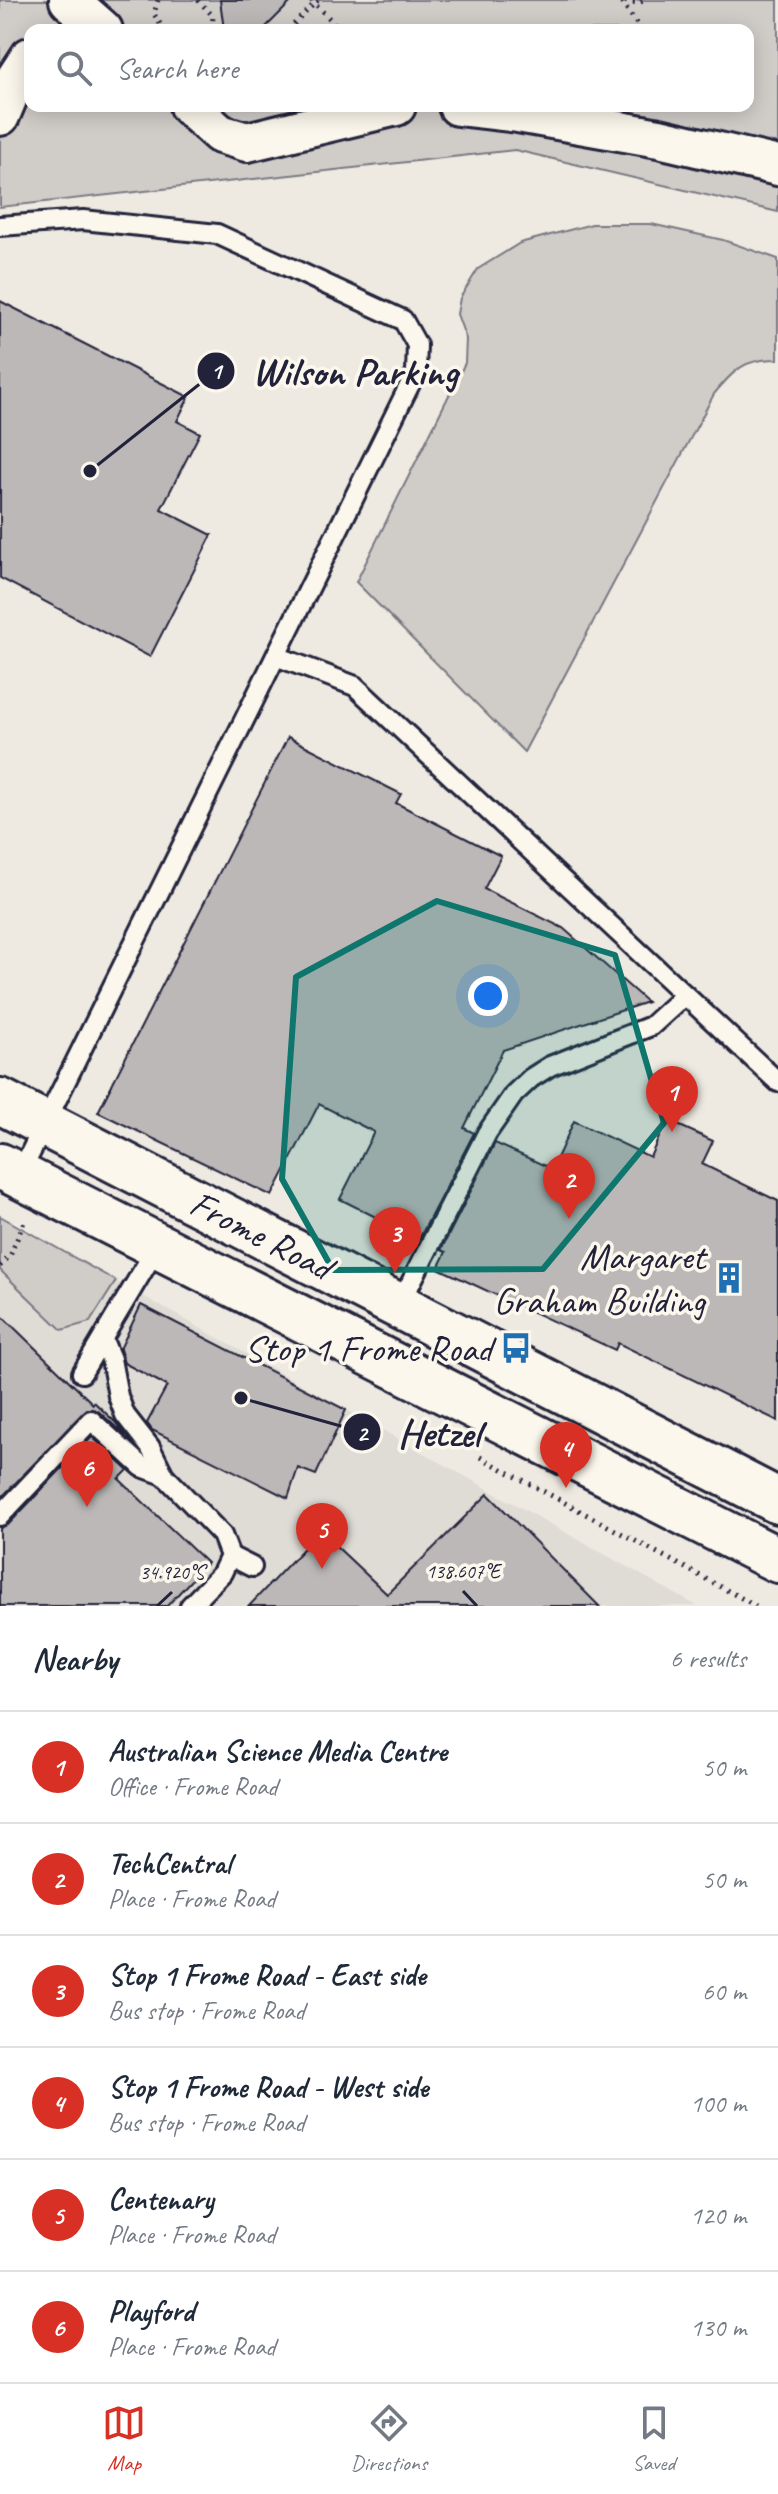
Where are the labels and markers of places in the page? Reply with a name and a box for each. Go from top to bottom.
callout: Wilson Parking [196,339,474,403]
pin: 1 [646,1066,698,1132]
pin: 2 [543,1153,595,1219]
pin: 3 [369,1207,421,1273]
place label: Margaret Graham Building [493,1233,708,1324]
building icon: Margaret Graham Building [712,1261,746,1295]
place label: Stop 1 Frome Road [244,1325,497,1372]
bus stop icon: Stop 1 Frome Road [499,1331,533,1365]
callout: Hetzel [342,1400,497,1464]
pin: 4 [540,1422,592,1488]
pin: 6 [61,1441,113,1507]
pin: 5 [296,1503,348,1569]

